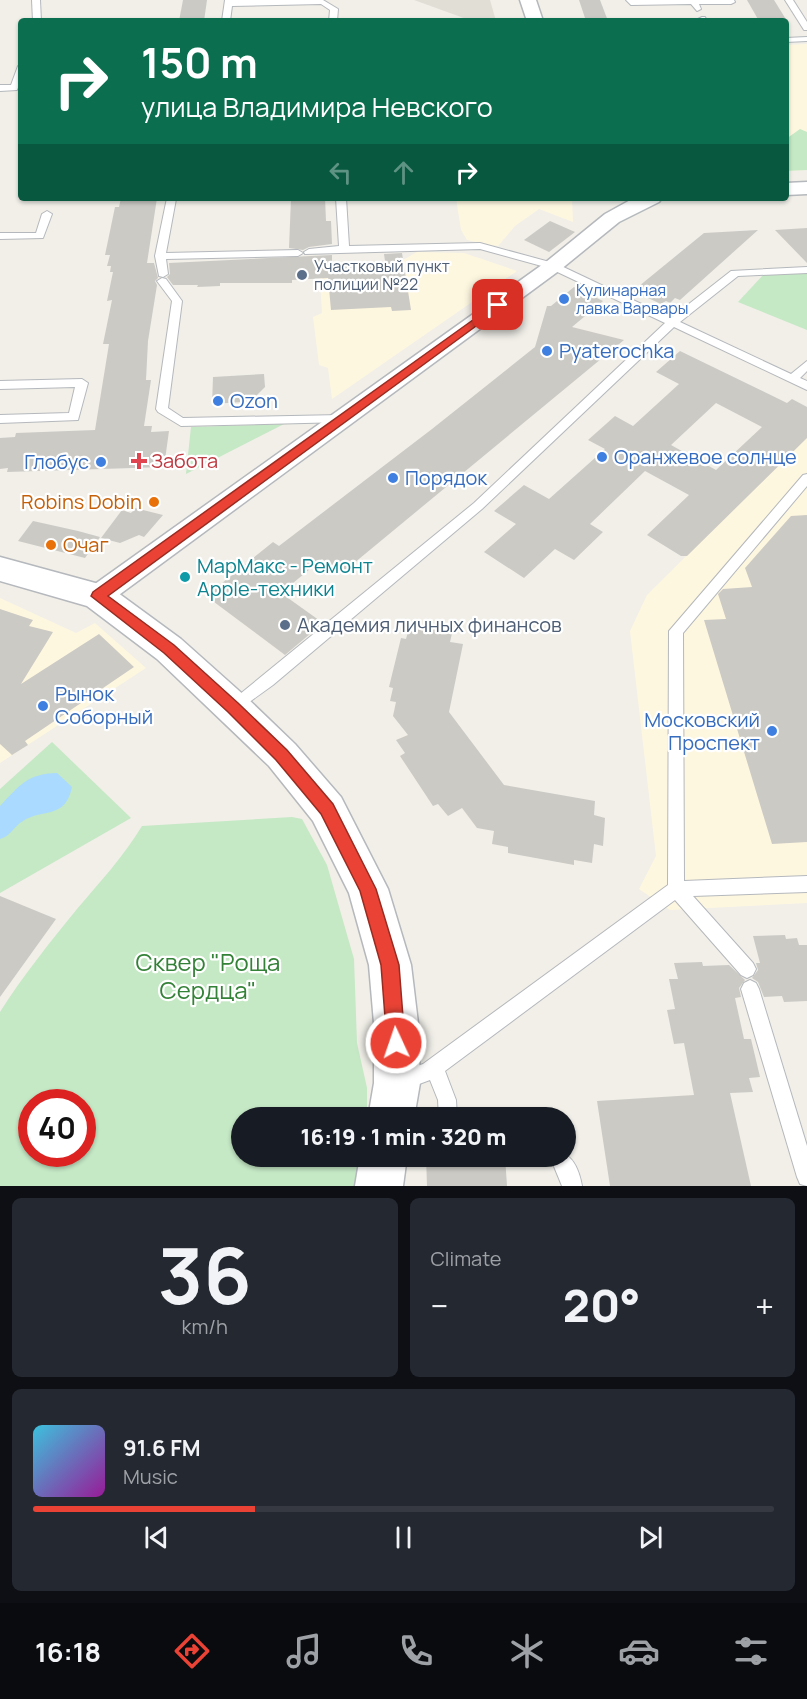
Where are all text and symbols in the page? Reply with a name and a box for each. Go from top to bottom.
text: 150 m [141,33,258,91]
icon: right [42,42,120,120]
text: улица Владимира Невского [141,88,493,125]
icon: left [324,156,357,189]
icon: ahead [387,156,420,189]
icon: right [450,156,483,189]
place label: Участковый пункт полиции №22 [314,255,450,295]
marker: Участковый пункт полиции №22 [295,268,309,282]
pin [472,279,523,330]
place label: Кулинарная лавка Варвары [576,279,689,319]
icon: arrive [481,288,514,321]
marker: Кулинарная лавка Варвары [557,292,571,306]
place label: Pyaterochka [559,337,674,364]
marker: Pyaterochka [540,344,554,358]
place label: Ozon [230,387,278,414]
marker: Ozon [211,394,225,408]
place label: Оранжевое солнце [614,443,797,470]
place label: Забота [151,447,218,474]
place label: Глобус [24,448,89,475]
marker: Оранжевое солнце [595,450,609,464]
marker: Забота [132,454,146,468]
marker: Глобус [94,455,108,469]
place label: Порядок [405,464,488,491]
marker: Порядок [386,471,400,485]
place label: Robins Dobin [21,488,142,515]
marker: Robins Dobin [147,495,161,509]
place label: Очаг [63,531,109,558]
marker: Очаг [44,538,58,552]
place label: МарМакс - Ремонт Apple-техники [197,552,373,602]
marker: МарМакс - Ремонт Apple-техники [178,570,192,584]
place label: Академия личных финансов [297,611,562,638]
marker: Академия личных финансов [278,618,292,632]
place label: Рынок Соборный [55,680,153,730]
marker: Рынок Соборный [36,699,50,713]
place label: Московский Проспект [644,706,760,756]
marker: Московский Проспект [765,724,779,738]
park label: Сквер "Роща Сердца" [136,945,280,1006]
position arrow [364,1011,428,1075]
speed limit sign: 40 [18,1089,96,1167]
text: 16:19 · 1 min · 320 m [301,1122,506,1152]
text: 36 [158,1221,252,1327]
text: Climate [431,1245,502,1272]
text: 20° [563,1274,641,1336]
text: − [431,1283,448,1328]
text: + [755,1283,774,1328]
text: km/h [181,1313,228,1340]
text: 91.6 FM [123,1433,201,1463]
text: Music [123,1463,178,1490]
icon: previous [140,1521,173,1554]
icon: pause [387,1521,420,1554]
icon: next [634,1521,667,1554]
icon: directions [171,1630,213,1672]
icon: music [283,1630,325,1672]
icon: phone [395,1630,437,1672]
icon: climate [506,1630,548,1672]
icon: car [618,1630,660,1672]
icon: filters [730,1630,772,1672]
text: 16:18 [35,1633,101,1670]

